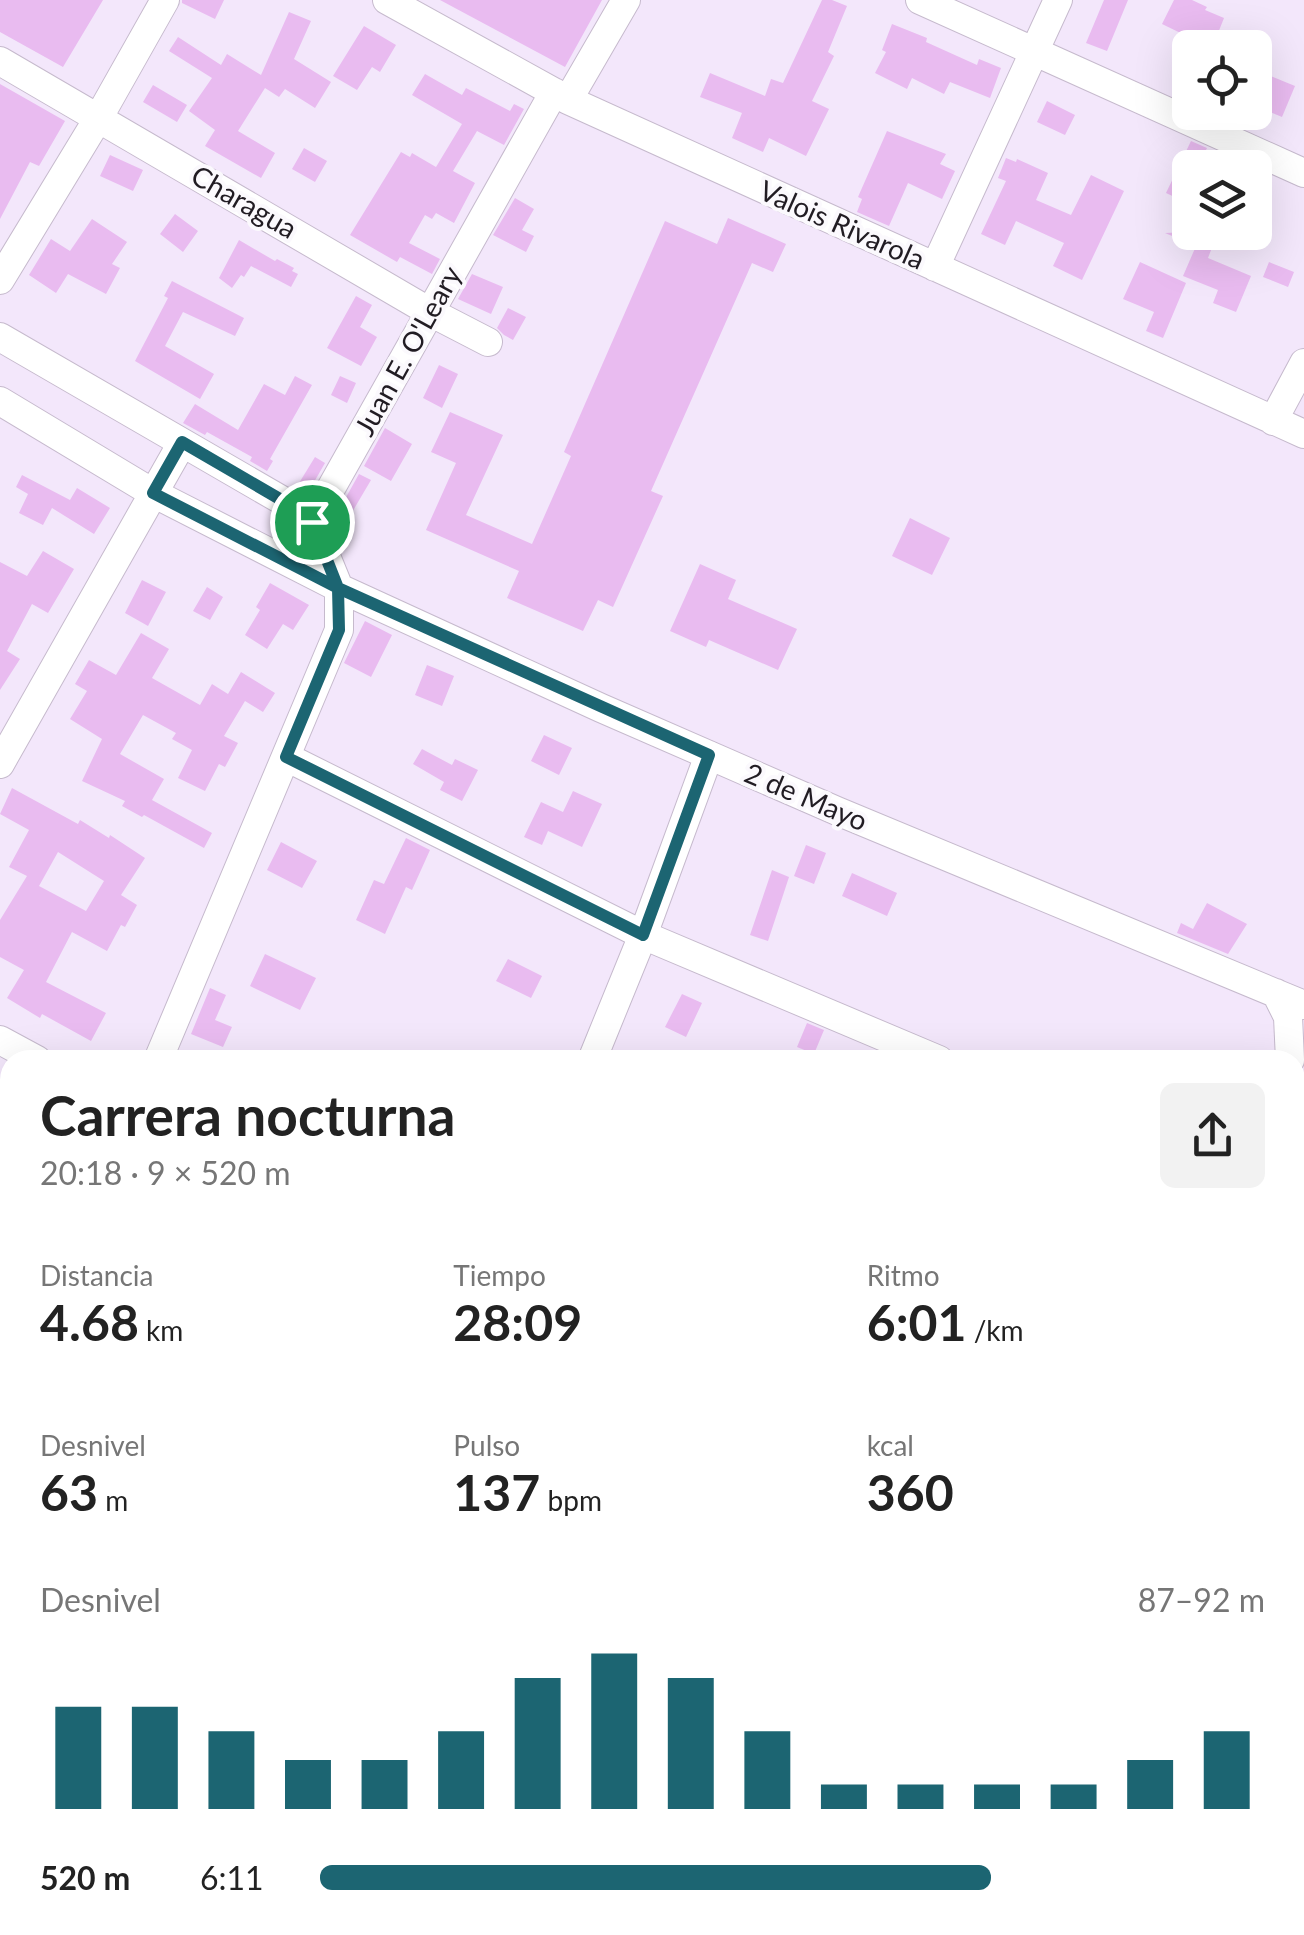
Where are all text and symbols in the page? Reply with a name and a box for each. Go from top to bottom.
map controls [1172,30,1272,250]
button: locate [1172,30,1272,130]
button: layers [1172,150,1272,250]
street label: Charagua [186,157,303,245]
street label: Valois Rivarola [754,172,930,276]
street label: Juan E. O'Leary [347,259,468,441]
pin [270,480,355,565]
icon: arrive [285,495,340,550]
street label: 2 de Mayo [740,755,873,837]
text: Carrera nocturna [40,1082,455,1148]
button: share [1160,1083,1265,1188]
text: 20:18 · 9 × 520 m [40,1153,291,1192]
text: Distancia [40,1258,153,1292]
text: Tiempo [453,1258,546,1292]
text: Ritmo [867,1258,940,1292]
text: 4.68 [40,1292,139,1352]
text: 28:09 [453,1292,582,1352]
text: 6:01 [867,1292,967,1352]
text: km [139,1313,183,1347]
text: /km [967,1313,1024,1347]
text: Desnivel [40,1428,146,1462]
text: Pulso [453,1428,520,1462]
text: kcal [867,1428,914,1462]
text: 63 [40,1462,98,1522]
text: 137 [453,1462,540,1522]
text: 360 [867,1462,954,1522]
text: m [98,1483,128,1517]
text: bpm [540,1483,602,1517]
text: Desnivel [40,1580,161,1619]
text: 87–92 m [1138,1580,1265,1619]
text: 520 m [40,1858,130,1897]
text: 6:11 [200,1858,264,1897]

